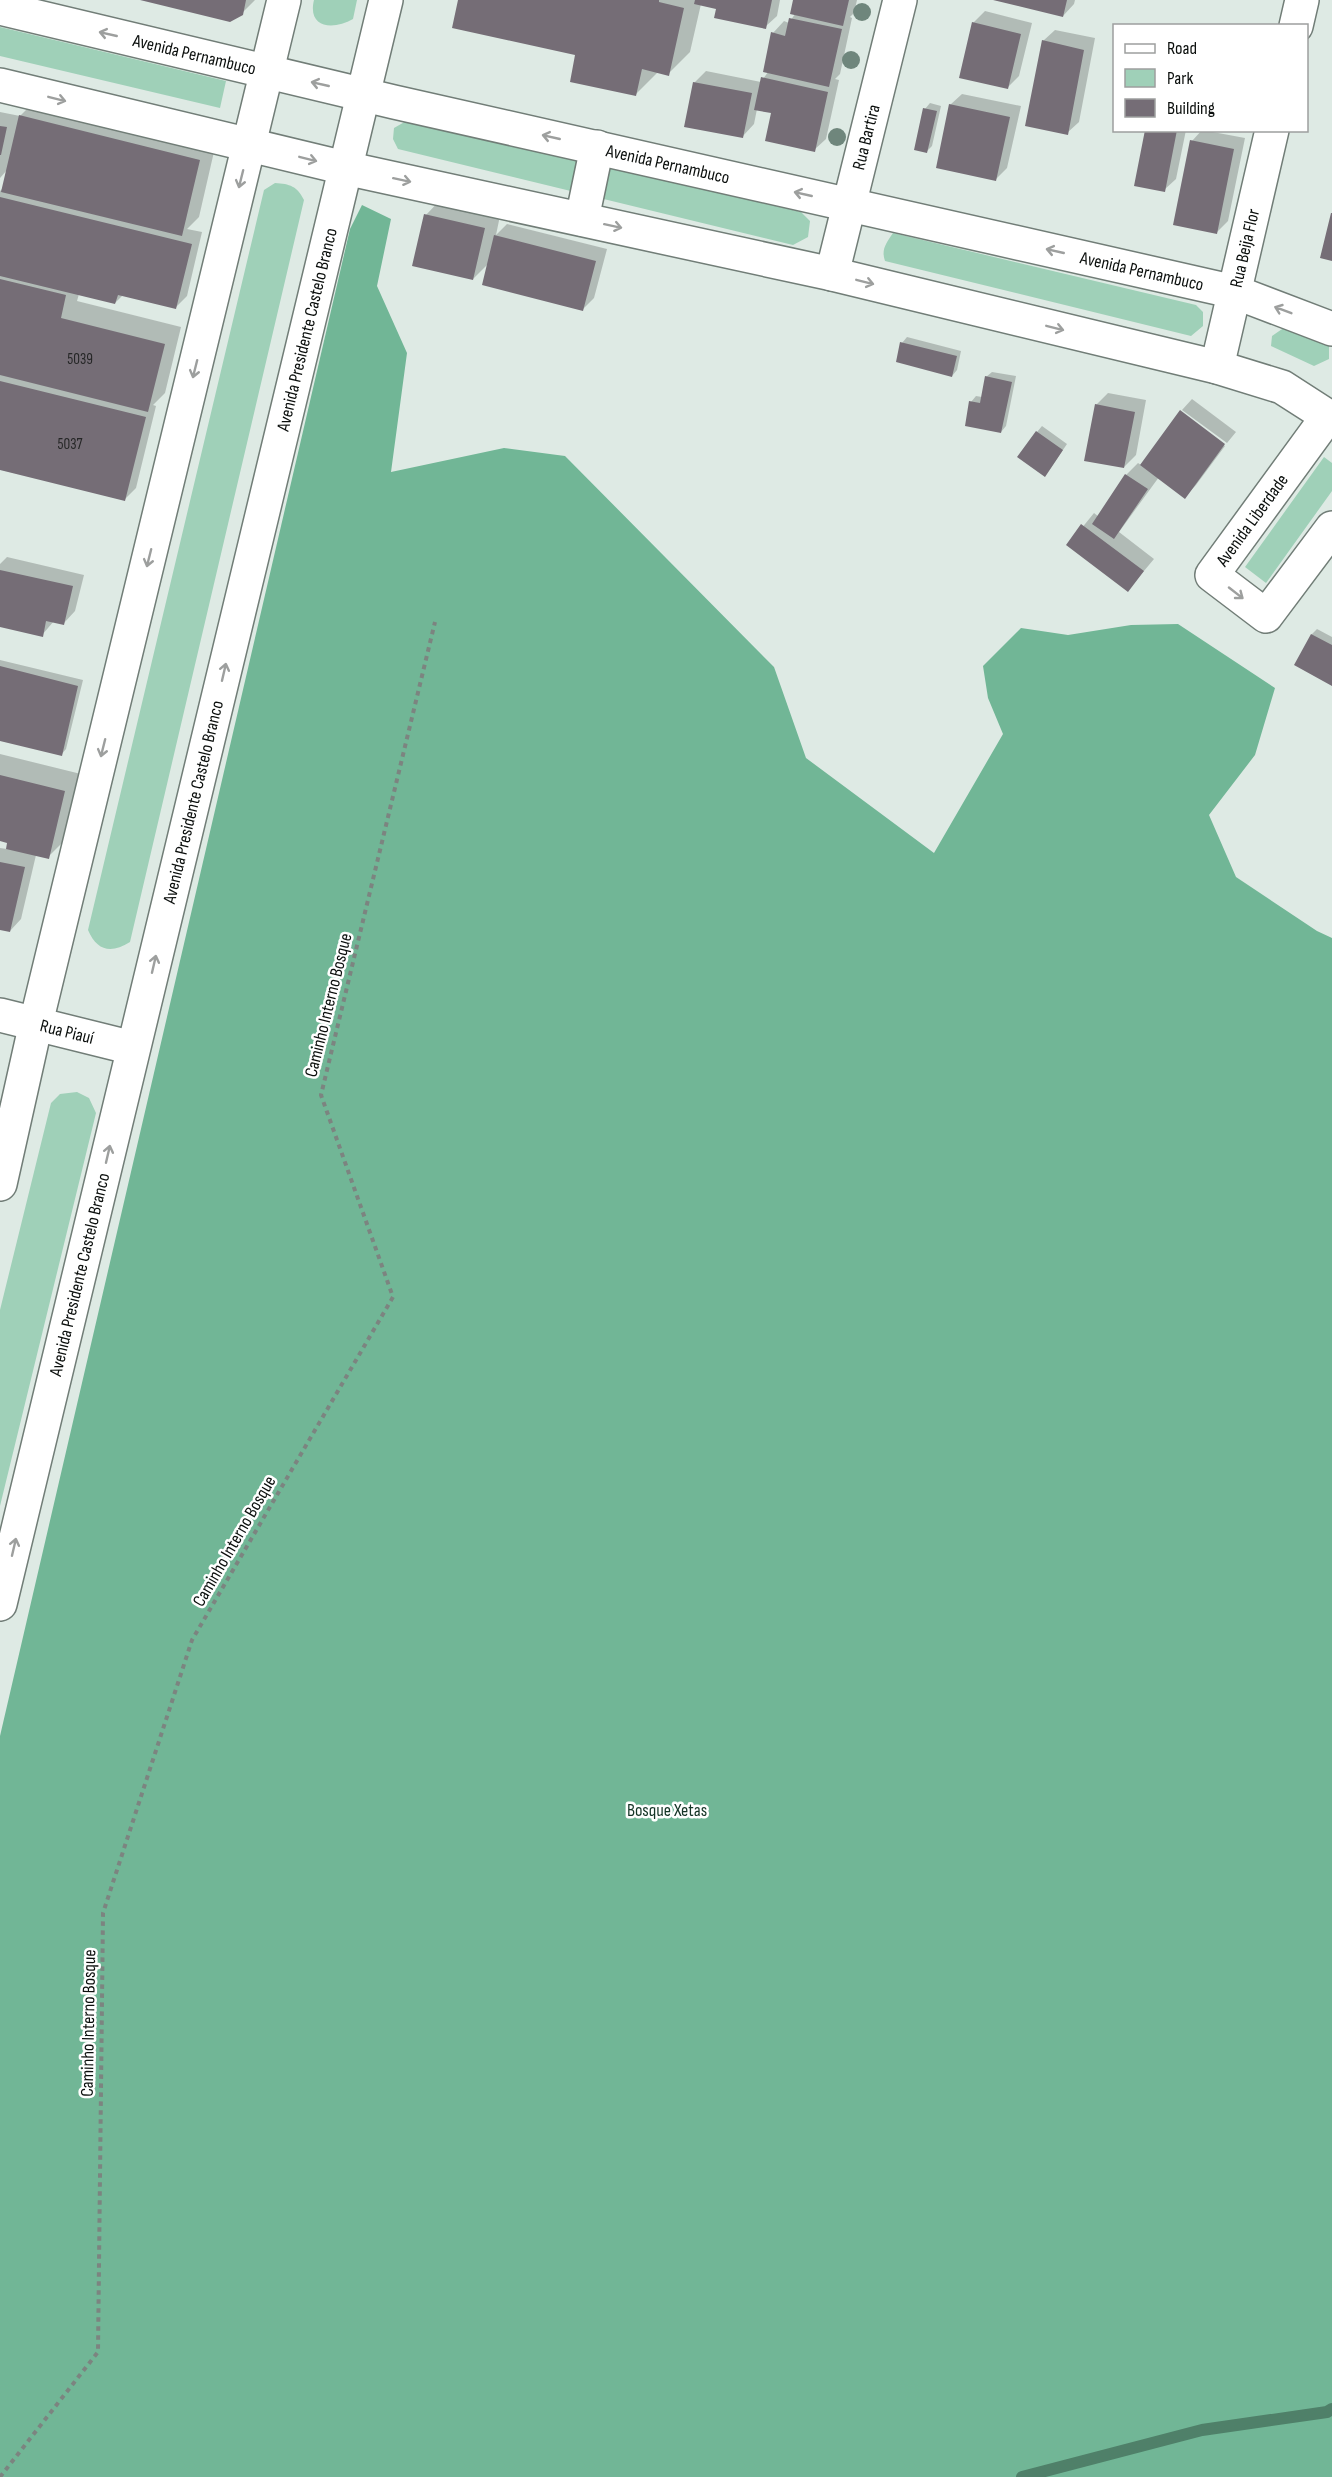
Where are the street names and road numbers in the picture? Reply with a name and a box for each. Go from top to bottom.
street label: Avenida Pernambuco [130,30,258,80]
street label: Rua Bartira [848,102,885,172]
street label: Avenida Pernambuco [603,140,732,189]
street label: Rua Beija Flor [1226,207,1264,290]
street label: Avenida Presidente Castelo Branco [272,226,342,434]
street label: Avenida Pernambuco [1077,247,1206,296]
street label: Avenida Liberdade [1211,470,1293,571]
street label: Avenida Presidente Castelo Branco [159,698,228,907]
street label: Caminho Interno Bosque [300,931,357,1079]
street label: Rua Piauí [38,1015,96,1049]
street label: Avenida Presidente Castelo Branco [45,1171,114,1379]
street label: Caminho Interno Bosque [188,1472,280,1610]
street label: Caminho Interno Bosque [77,1949,100,2097]

